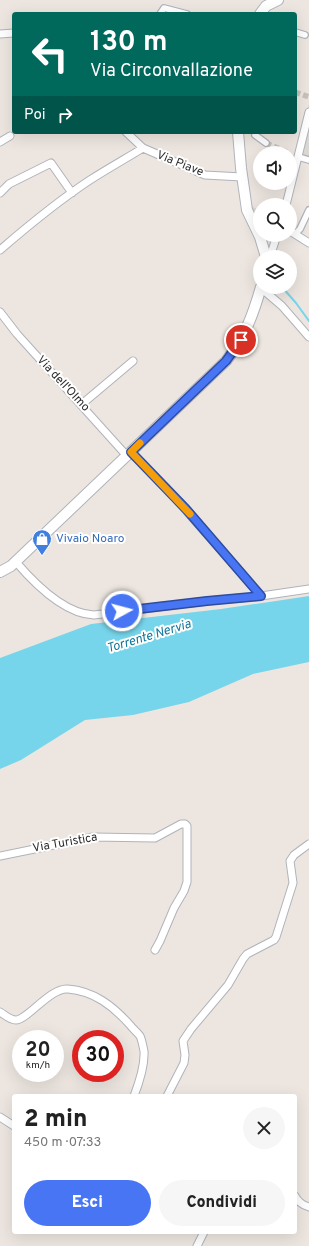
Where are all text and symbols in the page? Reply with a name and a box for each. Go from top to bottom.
text: 130 m [90,25,168,61]
icon: left [24,28,76,80]
text: Via Circonvallazione [90,60,253,83]
icon: right [54,104,76,126]
text: Poi [24,106,46,125]
map controls [253,146,297,294]
button: sound [253,146,297,190]
street label: Via Piave [154,147,206,181]
button: search [253,198,297,242]
button: layers [253,250,297,294]
pin [224,323,258,357]
icon: arrive [230,329,252,351]
street label: Via dell'Olmo [33,353,93,416]
shop icon: Vivaio Noaro [31,528,53,556]
place label: Vivaio Noaro [56,531,125,547]
position arrow [101,590,143,632]
water label: Torrente Nervia [105,617,193,657]
street label: Via Turistica [31,829,99,857]
speed limit sign: 30 [72,1030,124,1082]
text: 20 [25,1038,51,1064]
text: km/h [26,1059,50,1072]
text: 2 min [24,1105,88,1135]
button: close [243,1107,285,1149]
text: 450 m · 07:33 [24,1135,101,1151]
button: Esci [24,1180,151,1226]
button: Condividi [159,1180,285,1226]

